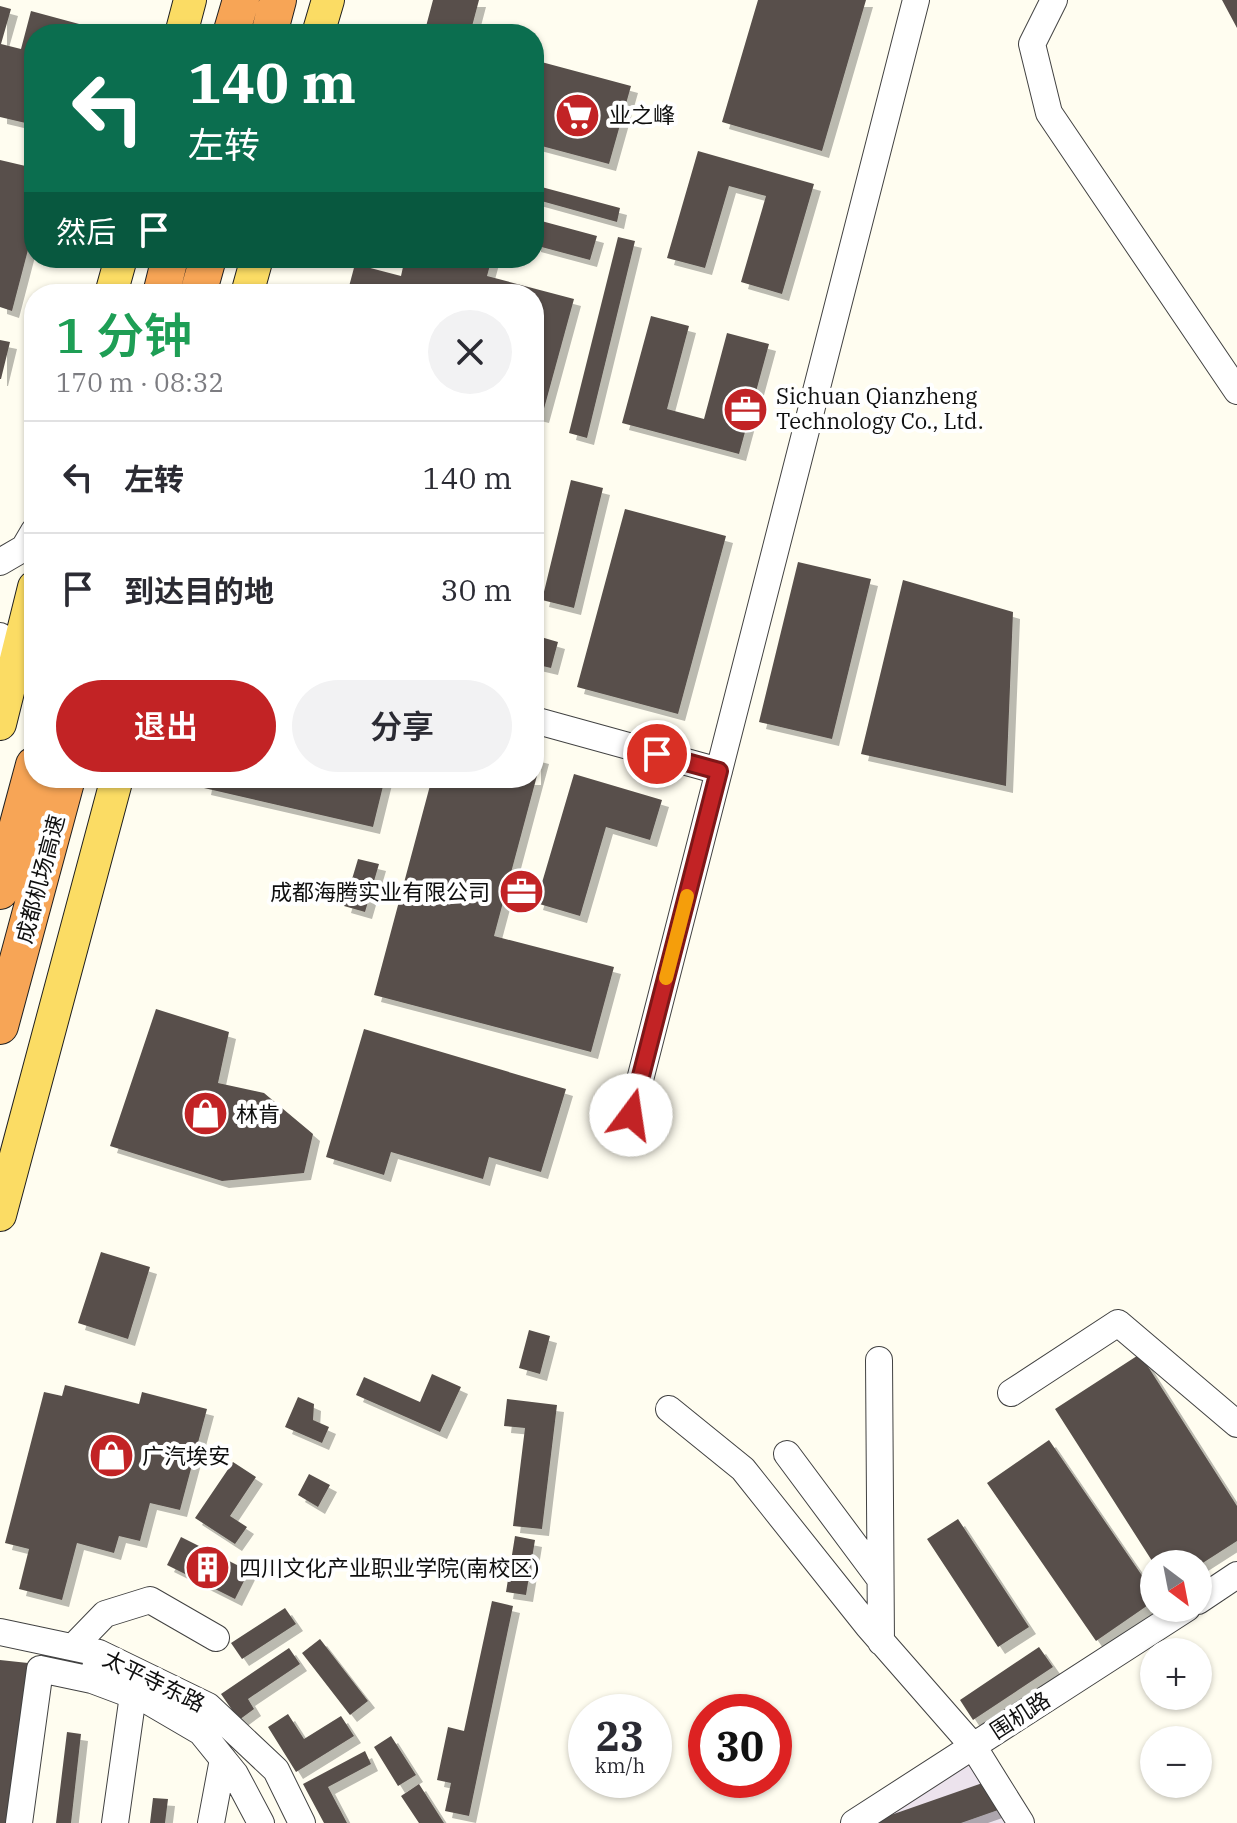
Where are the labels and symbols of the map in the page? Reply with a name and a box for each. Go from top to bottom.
supermarket icon: 业之峰 [554,91,602,139]
place label: 业之峰 [609,100,675,129]
place label: Sichuan Qianzheng Technology Co., Ltd. [776,381,984,435]
office icon: Sichuan Qianzheng Technology Co., Ltd. [721,385,769,433]
pin [623,720,691,788]
street label: 成都机场高速 [8,811,71,946]
office icon: 成都海腾实业有限公司 [497,868,545,916]
place label: 成都海腾实业有限公司 [270,877,490,906]
position arrow [589,1073,673,1157]
shop icon: 林肯 [181,1090,229,1138]
place label: 林肯 [236,1099,280,1128]
shop icon: 广汽埃安 [87,1432,135,1480]
place label: 广汽埃安 [142,1441,230,1470]
building icon: 四川文化产业职业学院(南校区) [184,1544,232,1592]
north arrow [1140,1550,1212,1622]
place label: 四川文化产业职业学院(南校区) [239,1553,539,1582]
street label: 太平寺东路 [98,1643,210,1718]
street label: 围机路 [984,1684,1055,1745]
speed limit sign: 30 [688,1694,792,1798]

